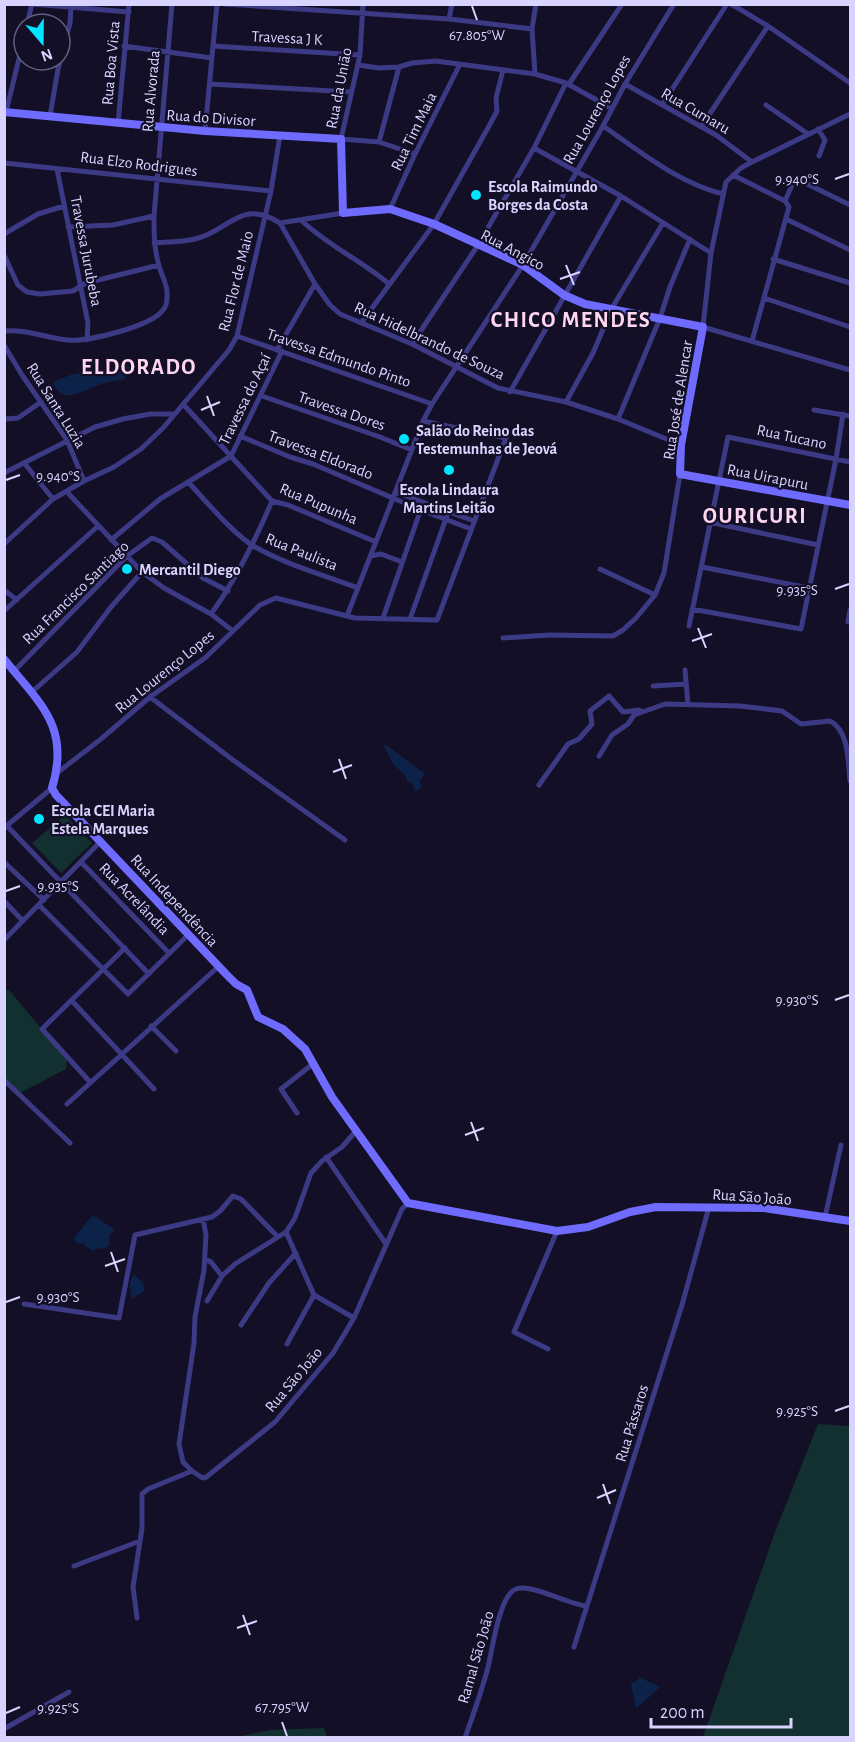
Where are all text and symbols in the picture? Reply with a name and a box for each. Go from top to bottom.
north arrow [12,12,72,72]
street label: Rua Boa Vista [99,20,123,106]
street label: Travessa J K [251,28,323,48]
text: 67.805°W [449,28,506,43]
text: N [39,46,55,65]
street label: Rua da União [323,46,355,130]
street label: Rua Alvorada [139,49,163,133]
street label: Rua Lourenço Lopes [560,52,634,167]
street label: Rua Cumaru [658,85,733,137]
street label: Rua Tim Maia [388,90,440,173]
street label: Rua do Divisor [166,107,257,129]
street label: Rua Elzo Rodrigues [79,149,198,179]
text: 9.940°S [775,172,819,187]
place label: Escola Raimundo Borges da Costa [488,179,598,213]
marker: Escola Raimundo Borges da Costa [469,188,483,202]
street label: Travessa Jurubeba [67,195,105,308]
street label: Rua Angico [478,226,547,273]
street label: Rua Flor de Maio [216,229,256,333]
street label: Rua Hidelbrando de Souza [352,299,507,383]
district label: CHICO MENDES [491,309,651,331]
street label: Travessa Edmundo Pinto [264,326,413,390]
street label: Rua José de Alencar [661,338,695,461]
street label: Travessa do Açaí [216,351,274,448]
district label: ELDORADO [81,356,197,378]
street label: Rua Santa Luzia [24,360,89,451]
street label: Travessa Dores [296,389,388,433]
street label: Rua Tucano [755,422,828,452]
place label: Salão do Reino das Testemunhas de Jeová [416,423,558,457]
street label: Travessa Eldorado [266,428,375,482]
marker: Salão do Reino das Testemunhas de Jeová [397,432,411,446]
street label: Rua Uirapuru [726,461,810,493]
marker: Escola Lindaura Martins Leitão [442,463,456,477]
text: 9.940°S [36,469,80,484]
street label: Rua Pupunha [277,480,360,528]
place label: Escola Lindaura Martins Leitão [399,482,499,516]
district label: OURICURI [703,505,807,527]
street label: Rua Paulista [263,530,340,574]
street label: Rua Francisco Santiago [19,538,132,647]
marker: Mercantil Diego [120,562,134,576]
place label: Mercantil Diego [139,562,241,578]
text: 9.935°S [776,583,818,598]
street label: Rua Lourenço Lopes [112,627,217,716]
place label: Escola CEI Maria Estela Marques [51,803,155,837]
marker: Escola CEI Maria Estela Marques [32,812,46,826]
street label: Rua Independência [128,851,221,950]
street label: Rua Acrelândia [96,860,172,938]
text: 9.935°S [37,879,79,894]
text: 9.930°S [775,993,819,1008]
street label: Rua São João [712,1186,792,1208]
text: 9.930°S [36,1290,80,1305]
street label: Rua São João [262,1344,326,1415]
street label: Rua Pássaros [613,1383,651,1464]
text: 9.925°S [776,1404,818,1419]
street label: Ramal São João [455,1609,497,1705]
scale bar [651,1691,790,1729]
text: 67.795°W [255,1700,310,1715]
text: 9.925°S [37,1701,79,1716]
text: 200 m [660,1704,705,1722]

